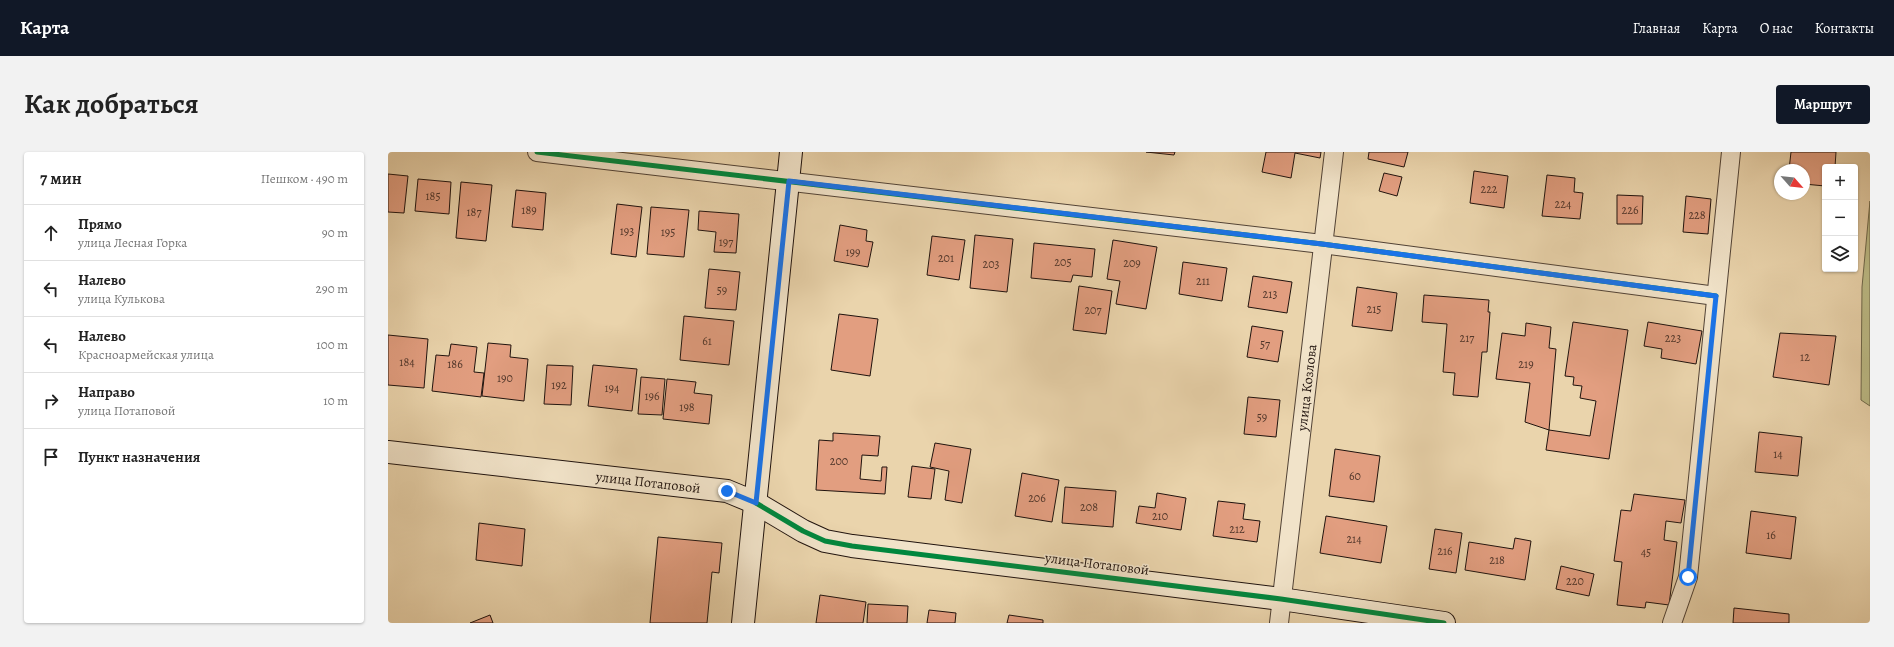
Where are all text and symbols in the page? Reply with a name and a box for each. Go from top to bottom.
text: Карта [20,15,69,41]
text: Главная [1633,19,1680,38]
text: Карта [1702,19,1738,38]
text: О нас [1760,19,1793,38]
text: Контакты [1815,19,1874,38]
text: Как добраться [24,85,199,123]
button: Маршрут [1776,85,1870,124]
north arrow [1774,164,1810,200]
map controls [1822,164,1858,272]
button: + [1822,164,1858,200]
text: 7 мин [40,167,82,190]
text: Пешком · 490 m [261,170,348,187]
house number: 222 [1480,181,1498,197]
house number: 185 [425,188,441,204]
house number: 224 [1555,196,1572,212]
button: − [1822,200,1858,236]
house number: 189 [521,202,537,218]
house number: 226 [1622,202,1639,218]
house number: 187 [467,204,482,220]
house number: 228 [1688,207,1706,223]
text: Прямо [78,214,122,234]
icon: ahead [40,222,62,244]
house number: 193 [620,223,634,239]
text: 90 m [322,224,348,241]
house number: 195 [661,224,675,240]
text: улица Лесная Горка [78,234,187,251]
house number: 197 [719,234,734,250]
button: layers [1822,236,1858,272]
house number: 199 [845,244,861,260]
house number: 201 [938,250,954,266]
house number: 205 [1054,254,1072,270]
house number: 209 [1123,255,1141,271]
house number: 203 [982,256,1000,272]
text: Налево [78,270,126,290]
house number: 211 [1196,273,1210,289]
icon: left [40,278,62,300]
text: 290 m [316,280,348,297]
house number: 59 [717,282,727,298]
house number: 213 [1263,286,1277,302]
text: улица Кулькова [78,290,165,307]
house number: 215 [1367,301,1381,317]
house number: 207 [1084,302,1103,318]
text: Налево [78,326,126,346]
house number: 217 [1460,330,1475,346]
house number: 223 [1665,330,1681,346]
house number: 61 [702,333,712,349]
icon: left [40,334,62,356]
text: 100 m [316,336,348,353]
house number: 57 [1260,336,1271,352]
street label: улица Козлова [1292,343,1321,433]
text: Красноармейская улица [78,346,214,363]
house number: 12 [1800,349,1810,365]
house number: 184 [399,354,415,370]
house number: 186 [447,356,463,372]
house number: 219 [1518,356,1534,372]
house number: 190 [497,370,513,386]
house number: 192 [551,377,567,393]
house number: 194 [604,380,620,396]
text: Направо [78,382,135,402]
house number: 196 [644,388,660,404]
icon: right [40,390,62,412]
text: 10 m [323,392,348,409]
house number: 198 [679,399,695,415]
text: улица Потаповой [78,402,175,419]
house number: 59 [1257,409,1267,425]
icon: arrive [40,446,62,468]
house number: 14 [1773,446,1783,462]
text: Пункт назначения [78,447,200,467]
house number: 200 [830,453,848,469]
street label: улица Потаповой [594,466,702,497]
house number: 60 [1349,468,1361,484]
route end [718,482,736,500]
house number: 206 [1028,490,1046,506]
house number: 208 [1080,499,1098,515]
house number: 210 [1152,508,1168,524]
house number: 212 [1229,521,1245,537]
house number: 16 [1766,527,1776,543]
house number: 214 [1346,531,1362,547]
house number: 216 [1437,543,1453,559]
house number: 45 [1641,544,1651,560]
street label: улица Потаповой [1043,548,1150,580]
house number: 218 [1489,552,1505,568]
route start [1679,568,1697,586]
house number: 220 [1566,573,1584,589]

